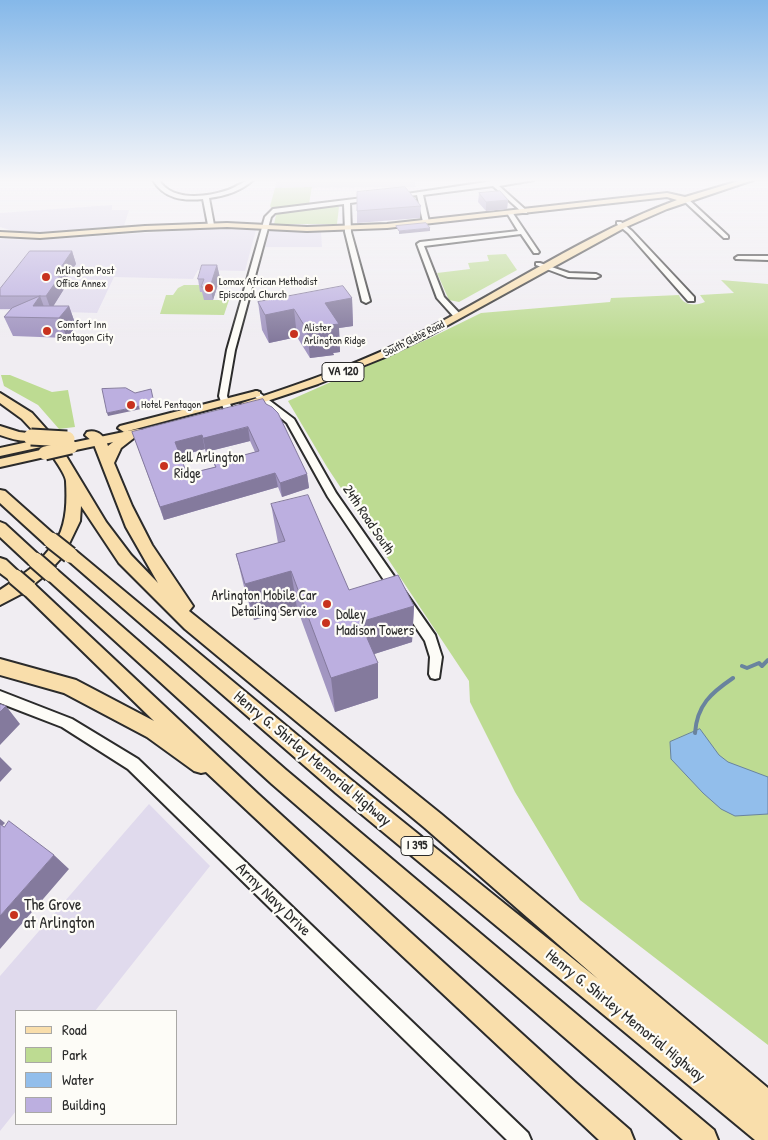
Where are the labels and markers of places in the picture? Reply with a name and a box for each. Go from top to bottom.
place label: Arlington Post Office Annex [56,264,114,290]
marker: Arlington Post Office Annex [40,271,52,283]
place label: Lomax African Methodist Episcopal Church [219,275,317,301]
marker: Lomax African Methodist Episcopal Church [203,282,215,294]
place label: Comfort Inn Pentagon City [57,318,113,344]
place label: Alister Arlington Ridge [304,321,366,347]
marker: Comfort Inn Pentagon City [41,325,53,337]
marker: Alister Arlington Ridge [288,328,300,340]
place label: Hotel Pentagon [141,398,201,412]
marker: Hotel Pentagon [125,399,137,411]
place label: Bell Arlington Ridge [174,450,244,482]
marker: Bell Arlington Ridge [158,460,170,472]
place label: Arlington Mobile Car Detailing Service [211,588,317,620]
marker: Arlington Mobile Car Detailing Service [321,598,333,610]
place label: Dolley Madison Towers [336,607,414,640]
marker: Dolley Madison Towers [320,617,332,629]
place label: The Grove at Arlington [24,896,95,934]
marker: The Grove at Arlington [8,909,20,921]

